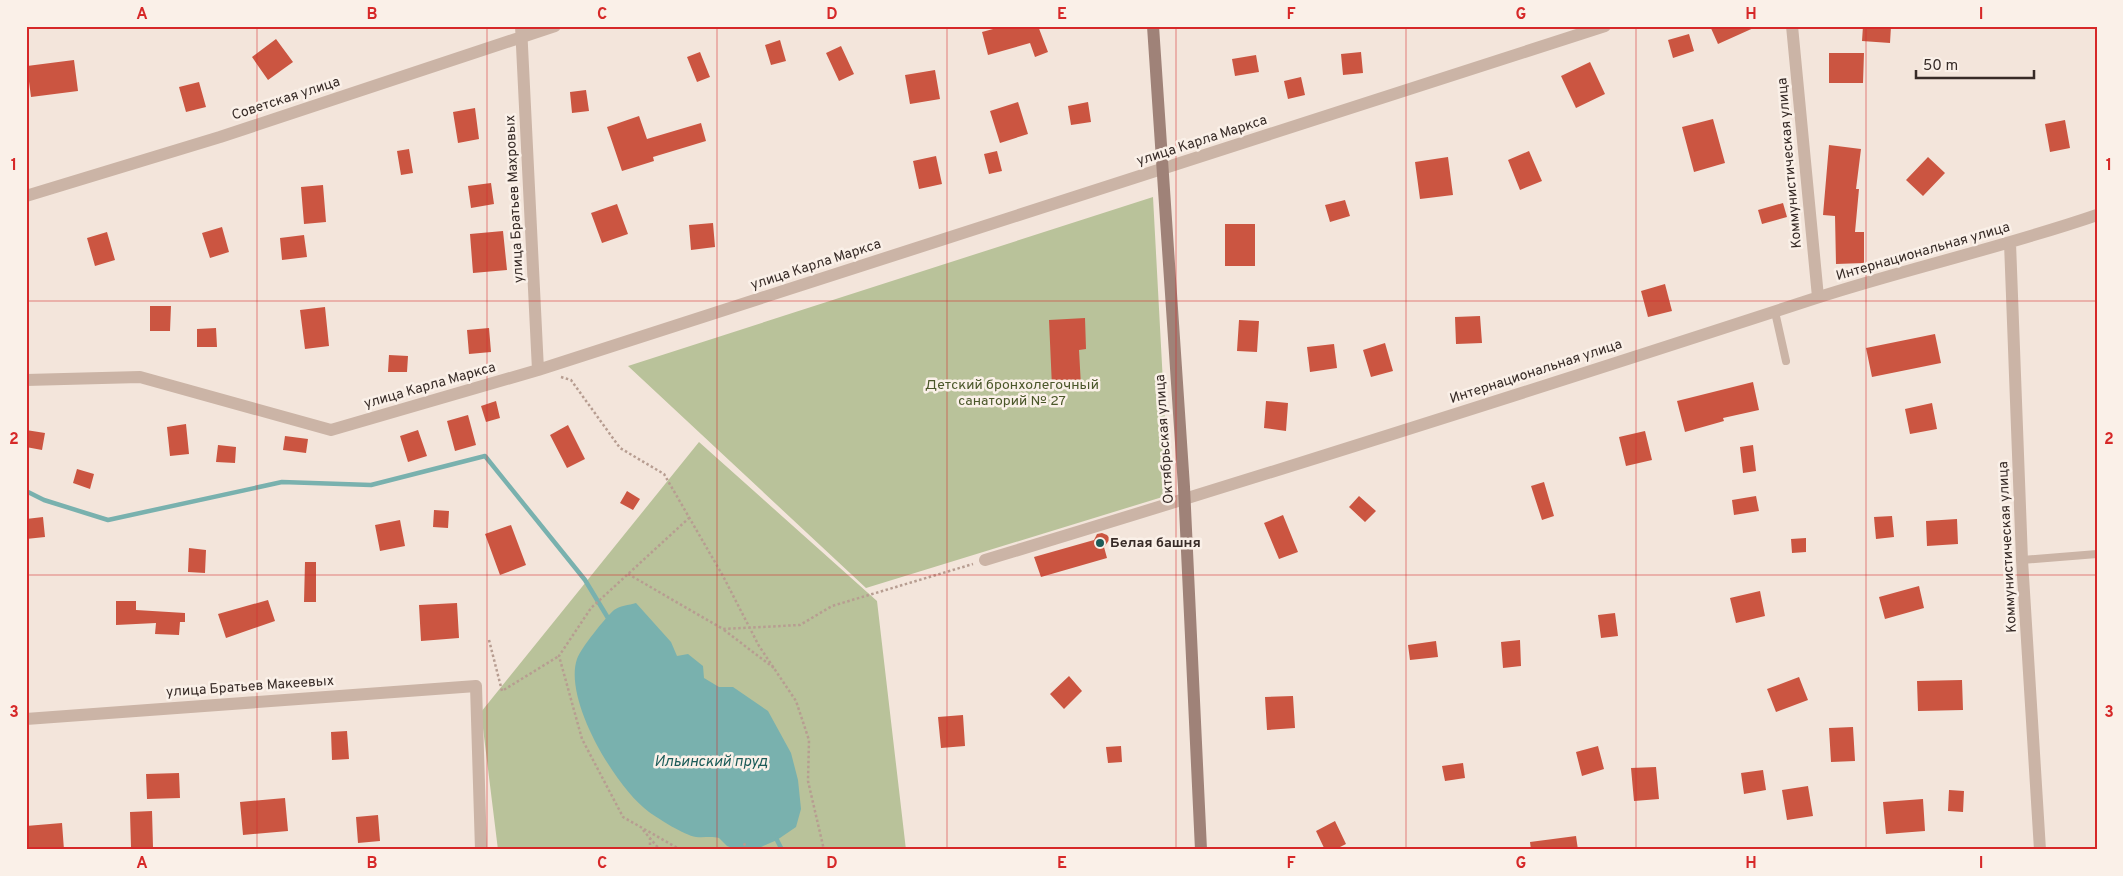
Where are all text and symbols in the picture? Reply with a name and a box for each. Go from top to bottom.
text: A [136,5,148,25]
text: B [366,5,378,25]
text: C [597,5,607,25]
text: D [826,5,838,25]
text: E [1057,5,1067,25]
text: F [1286,5,1296,25]
text: G [1516,5,1526,25]
text: H [1745,5,1757,25]
text: I [1979,5,1983,25]
scale bar [1916,48,2033,80]
text: 50 m [1923,57,1958,76]
street label: Советская улица [230,73,342,125]
street label: Коммунистическая улица [1774,77,1806,249]
street label: улица Карла Маркса [1135,112,1269,170]
street label: улица Братьев Махровых [502,115,528,283]
text: 1 [11,156,17,176]
text: 1 [2106,156,2112,176]
street label: Интернациональная улица [1834,219,2012,285]
street label: улица Карла Маркса [749,236,883,294]
street label: Интернациональная улица [1448,336,1624,408]
street label: улица Карла Маркса [362,359,498,413]
street label: Октябрьская улица [1152,374,1178,504]
park label: Детский бронхолегочный санаторий № 27 [925,377,1099,410]
text: 2 [9,430,19,450]
text: 2 [2104,430,2114,450]
street label: Коммунистическая улица [1995,461,2021,633]
place label: Белая башня [1110,535,1201,552]
marker: Белая башня [1094,537,1106,549]
street label: улица Братьев Макеевых [166,673,334,701]
text: 3 [9,703,19,723]
text: 3 [2104,703,2114,723]
water label: Ильинский пруд [654,753,768,772]
text: A [136,854,148,874]
text: B [366,854,378,874]
text: C [597,854,607,874]
text: D [826,854,838,874]
text: E [1057,854,1067,874]
text: F [1286,854,1296,874]
text: G [1516,854,1526,874]
text: H [1745,854,1757,874]
text: I [1979,854,1983,874]

